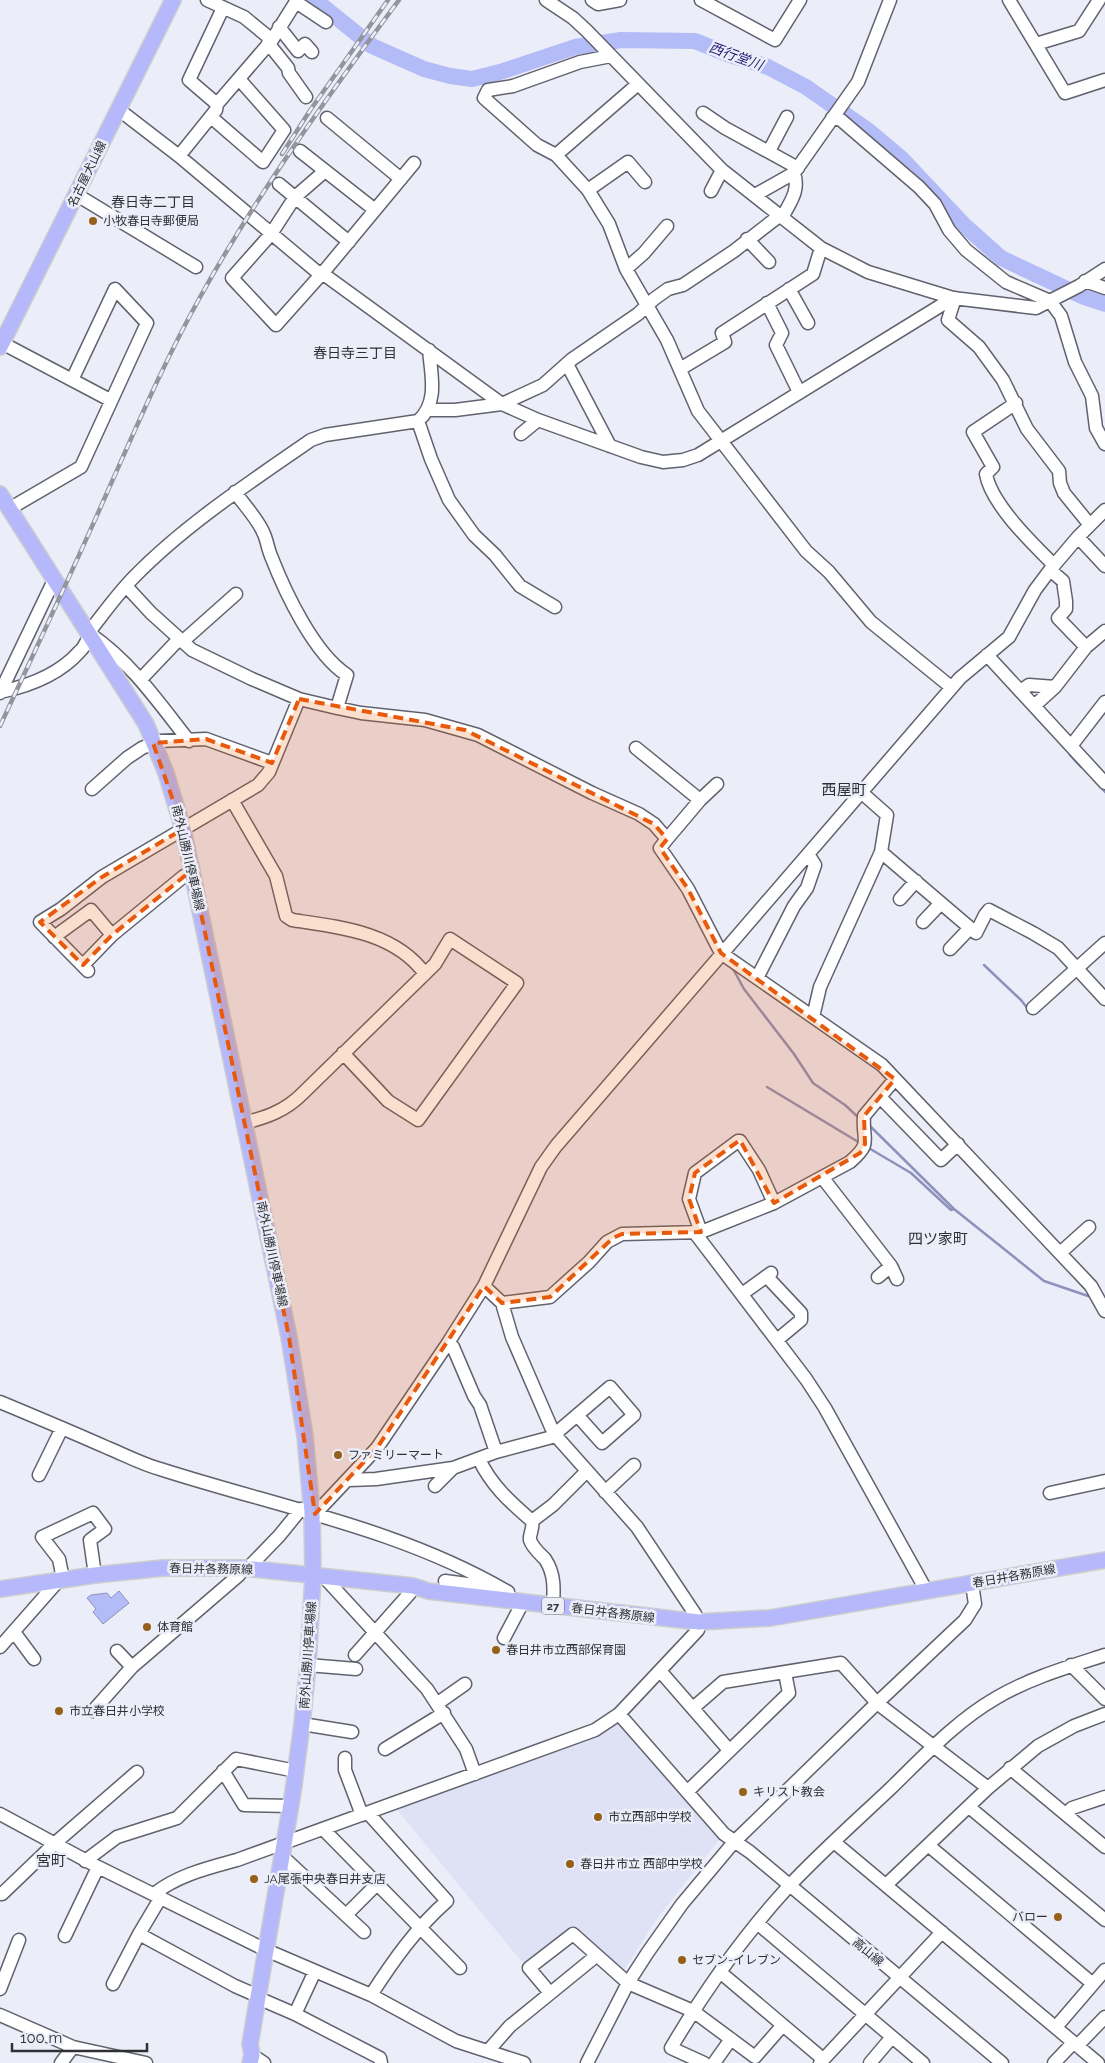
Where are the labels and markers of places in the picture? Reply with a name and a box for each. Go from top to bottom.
place label: 小牧春日寺郵便局 [103,214,199,228]
marker: 小牧春日寺郵便局 [87,215,99,227]
place label: ファミリーマート [348,1448,444,1462]
marker: ファミリーマート [332,1449,344,1461]
place label: 体育館 [157,1620,193,1634]
marker: 体育館 [141,1621,153,1633]
place label: 春日井市立西部保育園 [506,1643,626,1657]
marker: 春日井市立西部保育園 [490,1644,502,1656]
place label: 市立春日井小学校 [69,1704,165,1718]
marker: 市立春日井小学校 [53,1705,65,1717]
place label: キリスト教会 [753,1785,825,1799]
marker: キリスト教会 [737,1786,749,1798]
place label: 市立西部中学校 [608,1810,692,1824]
marker: 市立西部中学校 [592,1811,604,1823]
place label: 春日井市立 西部中学校 [580,1857,703,1871]
marker: 春日井市立 西部中学校 [564,1858,576,1870]
place label: JA尾張中央春日井支店 [264,1872,386,1886]
marker: JA尾張中央春日井支店 [248,1873,260,1885]
place label: バロー [1012,1910,1048,1924]
marker: バロー [1052,1911,1064,1923]
place label: セブン-イレブン [692,1953,781,1967]
marker: セブン-イレブン [676,1954,688,1966]

